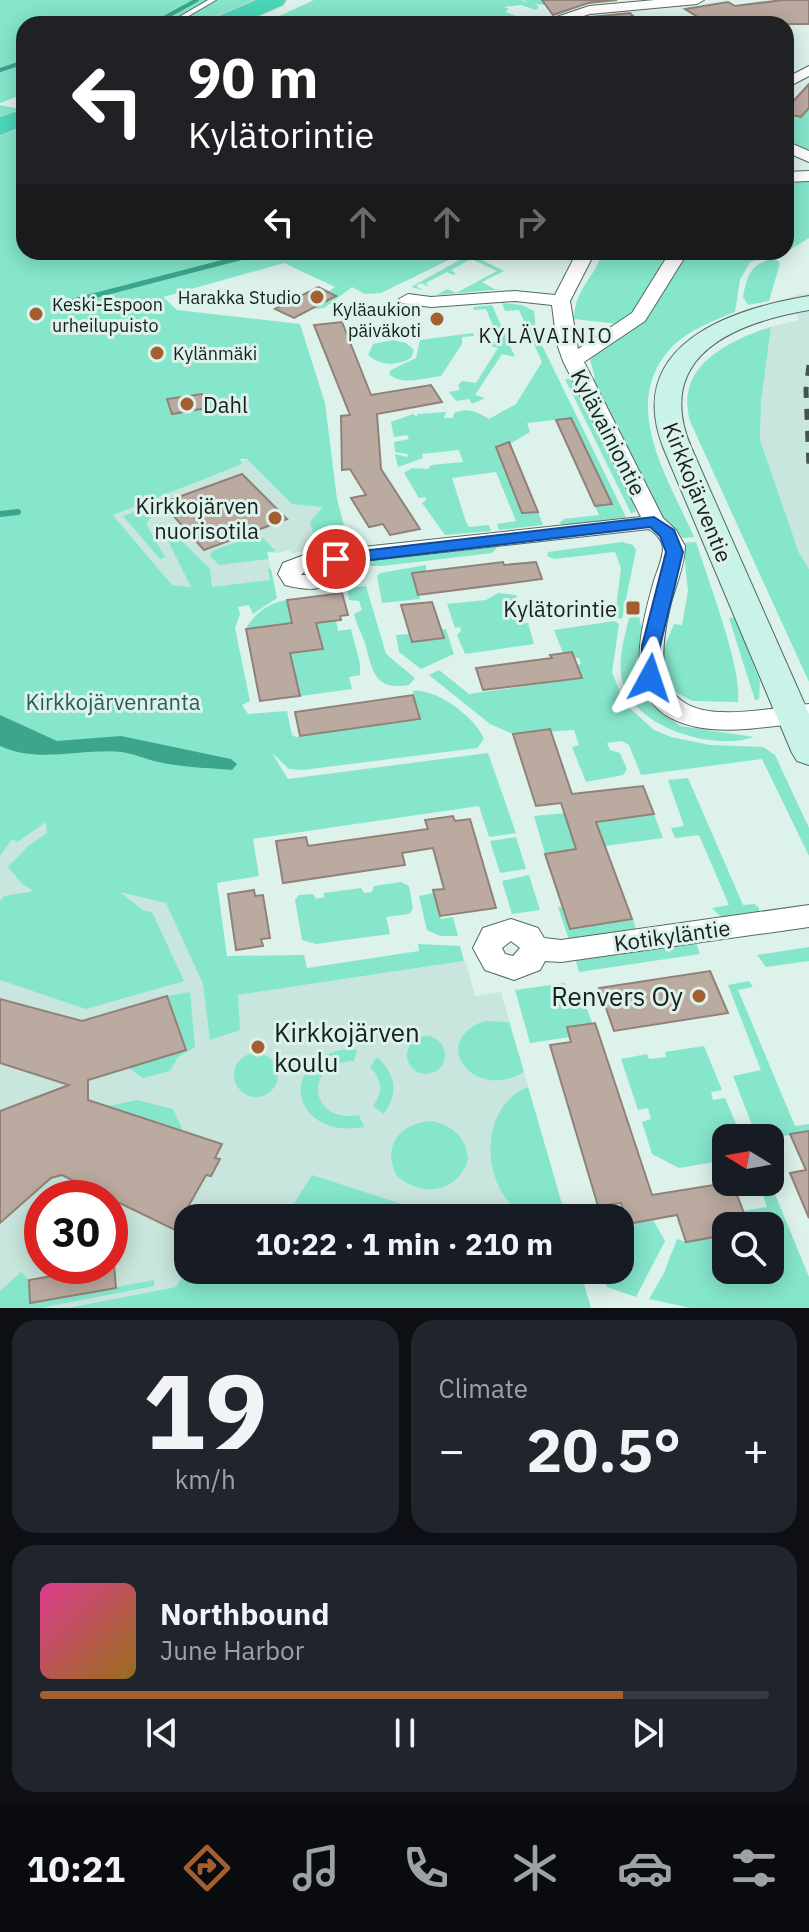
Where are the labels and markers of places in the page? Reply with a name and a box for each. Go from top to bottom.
place label: Harakka Studio [178,286,301,309]
marker: Harakka Studio [308,288,326,306]
place label: Keski-Espoon urheilupuisto [52,293,163,337]
place label: Kyläaukion päiväkoti [332,298,421,342]
marker: Keski-Espoon urheilupuisto [27,305,45,323]
marker: Kyläaukion päiväkoti [428,310,446,328]
place label: Kylänmäki [173,342,257,365]
marker: Kylänmäki [148,344,166,362]
place label: Dahl [203,390,248,419]
marker: Dahl [178,395,196,413]
place label: Kirkkojärven nuorisotila [136,491,259,545]
marker: Kirkkojärven nuorisotila [266,509,284,527]
pin [302,525,370,593]
place label: Kylätorintie [503,594,617,623]
marker: Kylätorintie [624,599,642,617]
place label: Renvers Oy [551,979,683,1013]
marker: Renvers Oy [690,987,708,1005]
place label: Kirkkojärven koulu [274,1015,420,1079]
marker: Kirkkojärven koulu [249,1038,267,1056]

